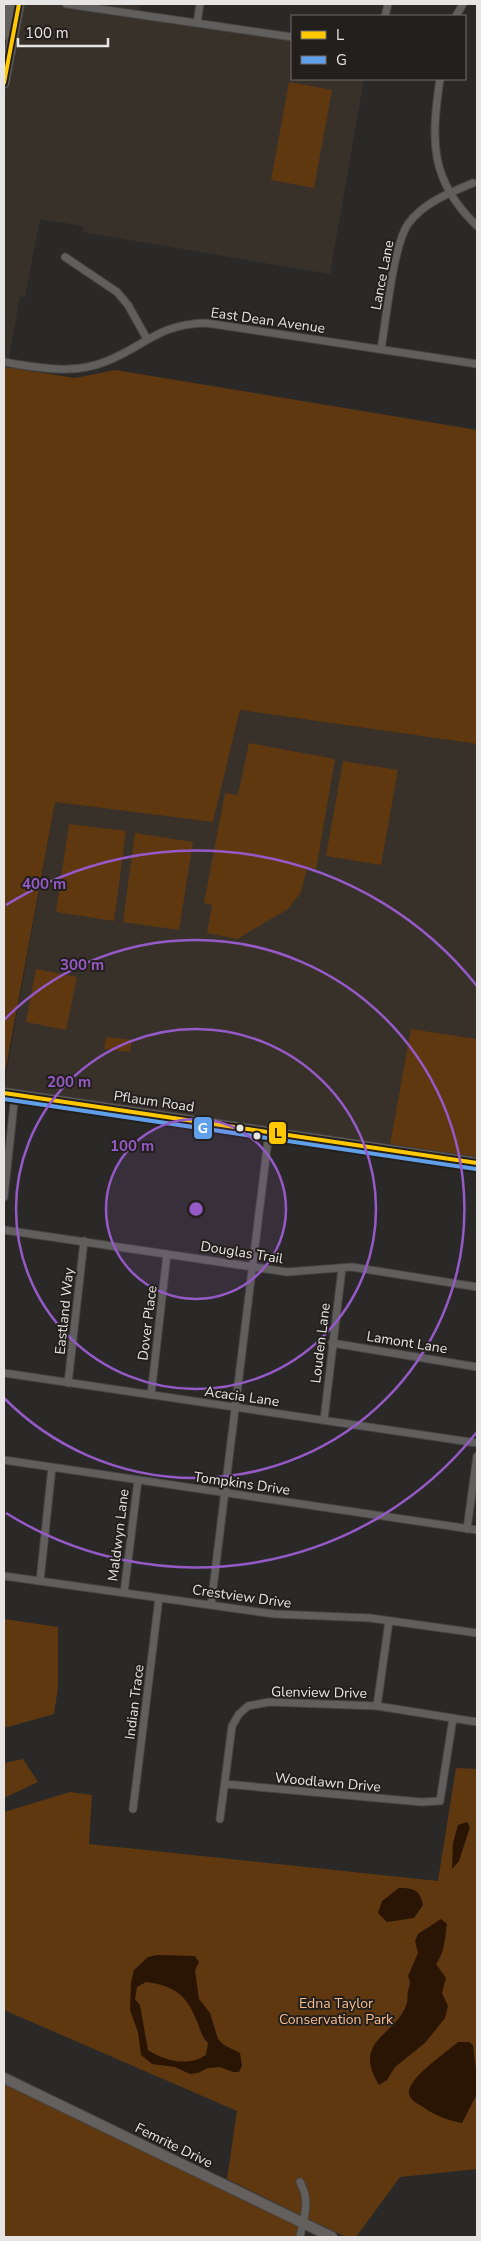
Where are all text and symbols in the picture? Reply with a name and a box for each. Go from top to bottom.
scale bar [18,15,108,47]
legend [291,15,466,80]
text: 100 m [25,23,69,43]
text: L [336,25,344,45]
text: G [336,50,347,70]
street label: Lance Lane [366,239,399,312]
street label: East Dean Avenue [210,303,326,338]
text: 400 m [22,874,66,894]
text: 300 m [60,955,104,975]
text: 200 m [47,1072,91,1092]
street label: Pflaum Road [112,1086,195,1117]
line badge: G [193,1116,213,1140]
text: G [198,1119,208,1138]
line badge: L [268,1121,287,1145]
unlabelled marker [235,1123,245,1133]
text: L [274,1124,282,1143]
unlabelled marker [252,1131,262,1141]
text: 100 m [110,1136,154,1156]
centre of rings [187,1200,205,1218]
street label: Douglas Trail [199,1237,285,1269]
street label: Eastland Way [50,1266,79,1356]
street label: Dover Place [133,1284,162,1362]
street label: Louden Lane [306,1302,335,1384]
street label: Lamont Lane [365,1327,449,1358]
street label: Acacia Lane [203,1382,280,1411]
street label: Tompkins Drive [193,1467,291,1500]
street label: Maldwyn Lane [103,1488,134,1582]
street label: Crestview Drive [191,1580,293,1613]
street label: Indian Trace [120,1663,149,1741]
street label: Glenview Drive [271,1682,367,1703]
street label: Woodlawn Drive [274,1768,382,1797]
park label: Edna Taylor Conservation Park [279,1994,394,2029]
street label: Femrite Drive [132,2118,216,2172]

